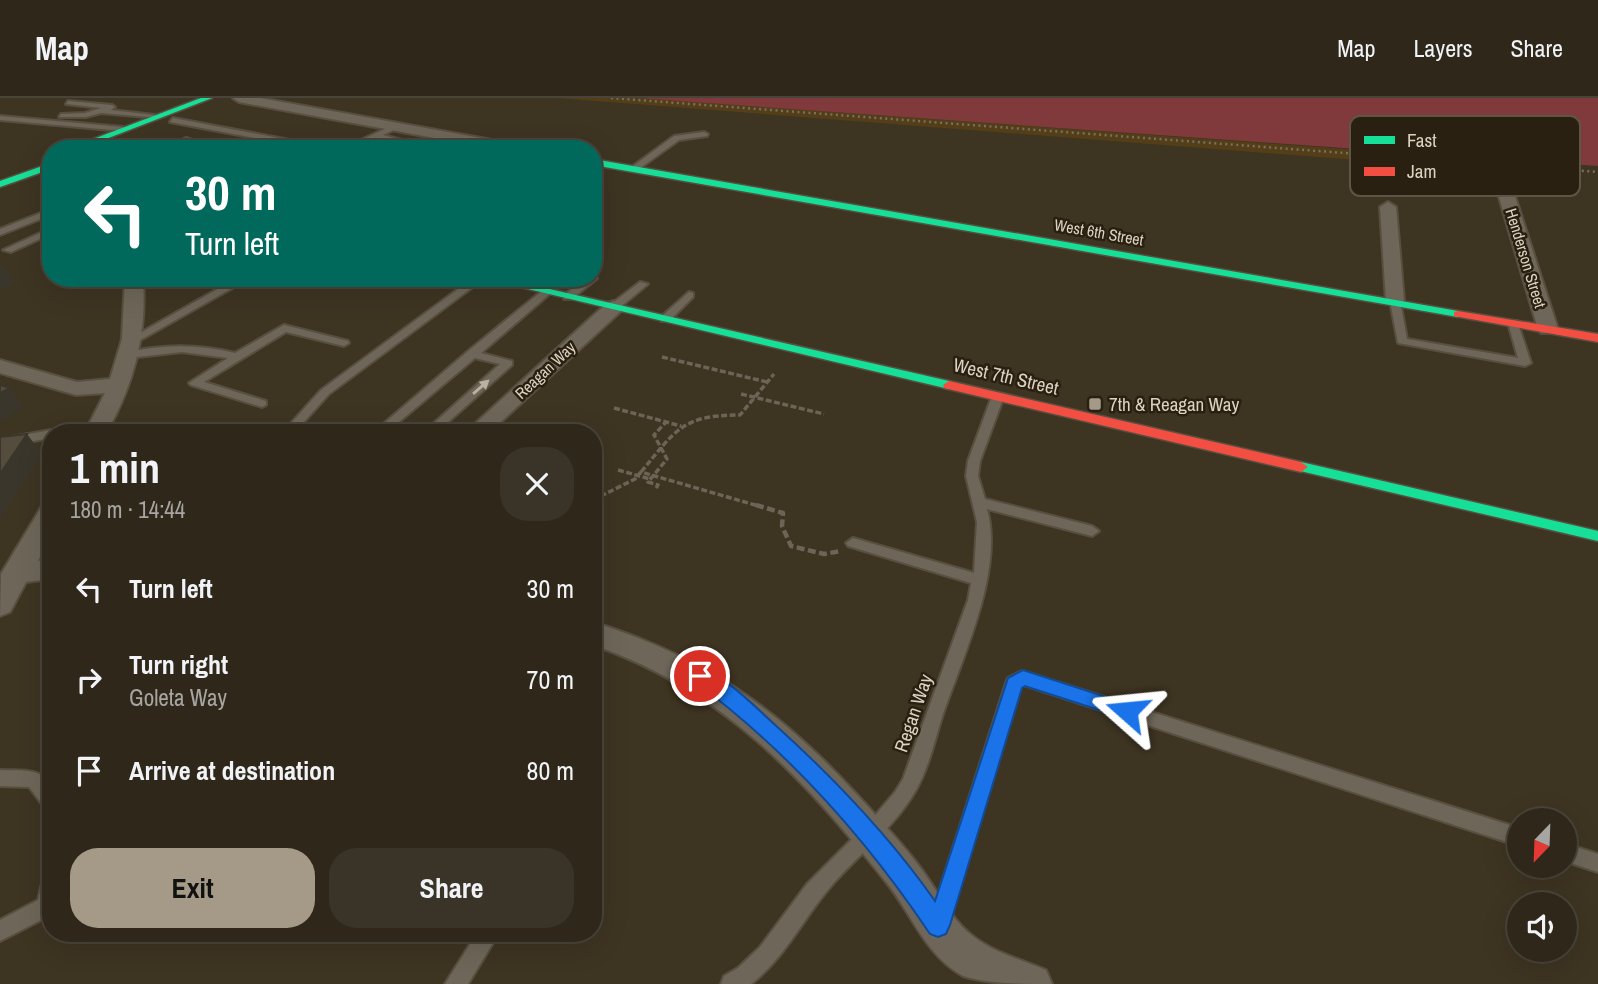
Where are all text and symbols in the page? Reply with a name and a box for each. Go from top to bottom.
text: Map [35,26,89,70]
text: Map [1337,32,1375,64]
text: Layers [1413,32,1472,64]
text: Share [1510,32,1563,64]
legend [1350,116,1580,196]
text: Fast [1407,127,1437,153]
text: Jam [1407,158,1436,184]
text: 30 m [185,159,277,225]
icon: left [70,168,161,259]
street label: Henderson Street [1500,206,1552,311]
street label: West 6th Street [1053,213,1146,251]
text: Turn left [185,222,279,265]
street label: Reagan Way [510,336,580,404]
street label: West 7th Street [951,351,1062,401]
one-way arrow [472,379,490,395]
place label: 7th & Reagan Way [1109,391,1239,417]
marker: 7th & Reagan Way [1087,396,1103,412]
text: 1 min [70,440,160,496]
button: close [500,447,574,521]
text: 180 m · 14:44 [70,494,185,525]
icon: left [70,570,108,608]
text: Turn left [129,571,213,606]
text: 30 m [527,571,574,606]
pin [670,646,730,706]
text: Turn right [129,647,228,682]
icon: arrive [681,657,719,695]
icon: right [70,661,108,699]
text: 70 m [527,662,574,697]
street label: Regan Way [888,670,939,755]
position arrow [1090,674,1164,748]
text: Goleta Way [129,682,227,713]
icon: arrive [70,752,108,790]
text: Arrive at destination [129,753,335,788]
text: 80 m [527,753,574,788]
north arrow [1507,808,1577,878]
map controls [1507,808,1577,962]
button: Exit [70,848,315,928]
button: Share [329,848,574,928]
button: sound [1507,892,1577,962]

